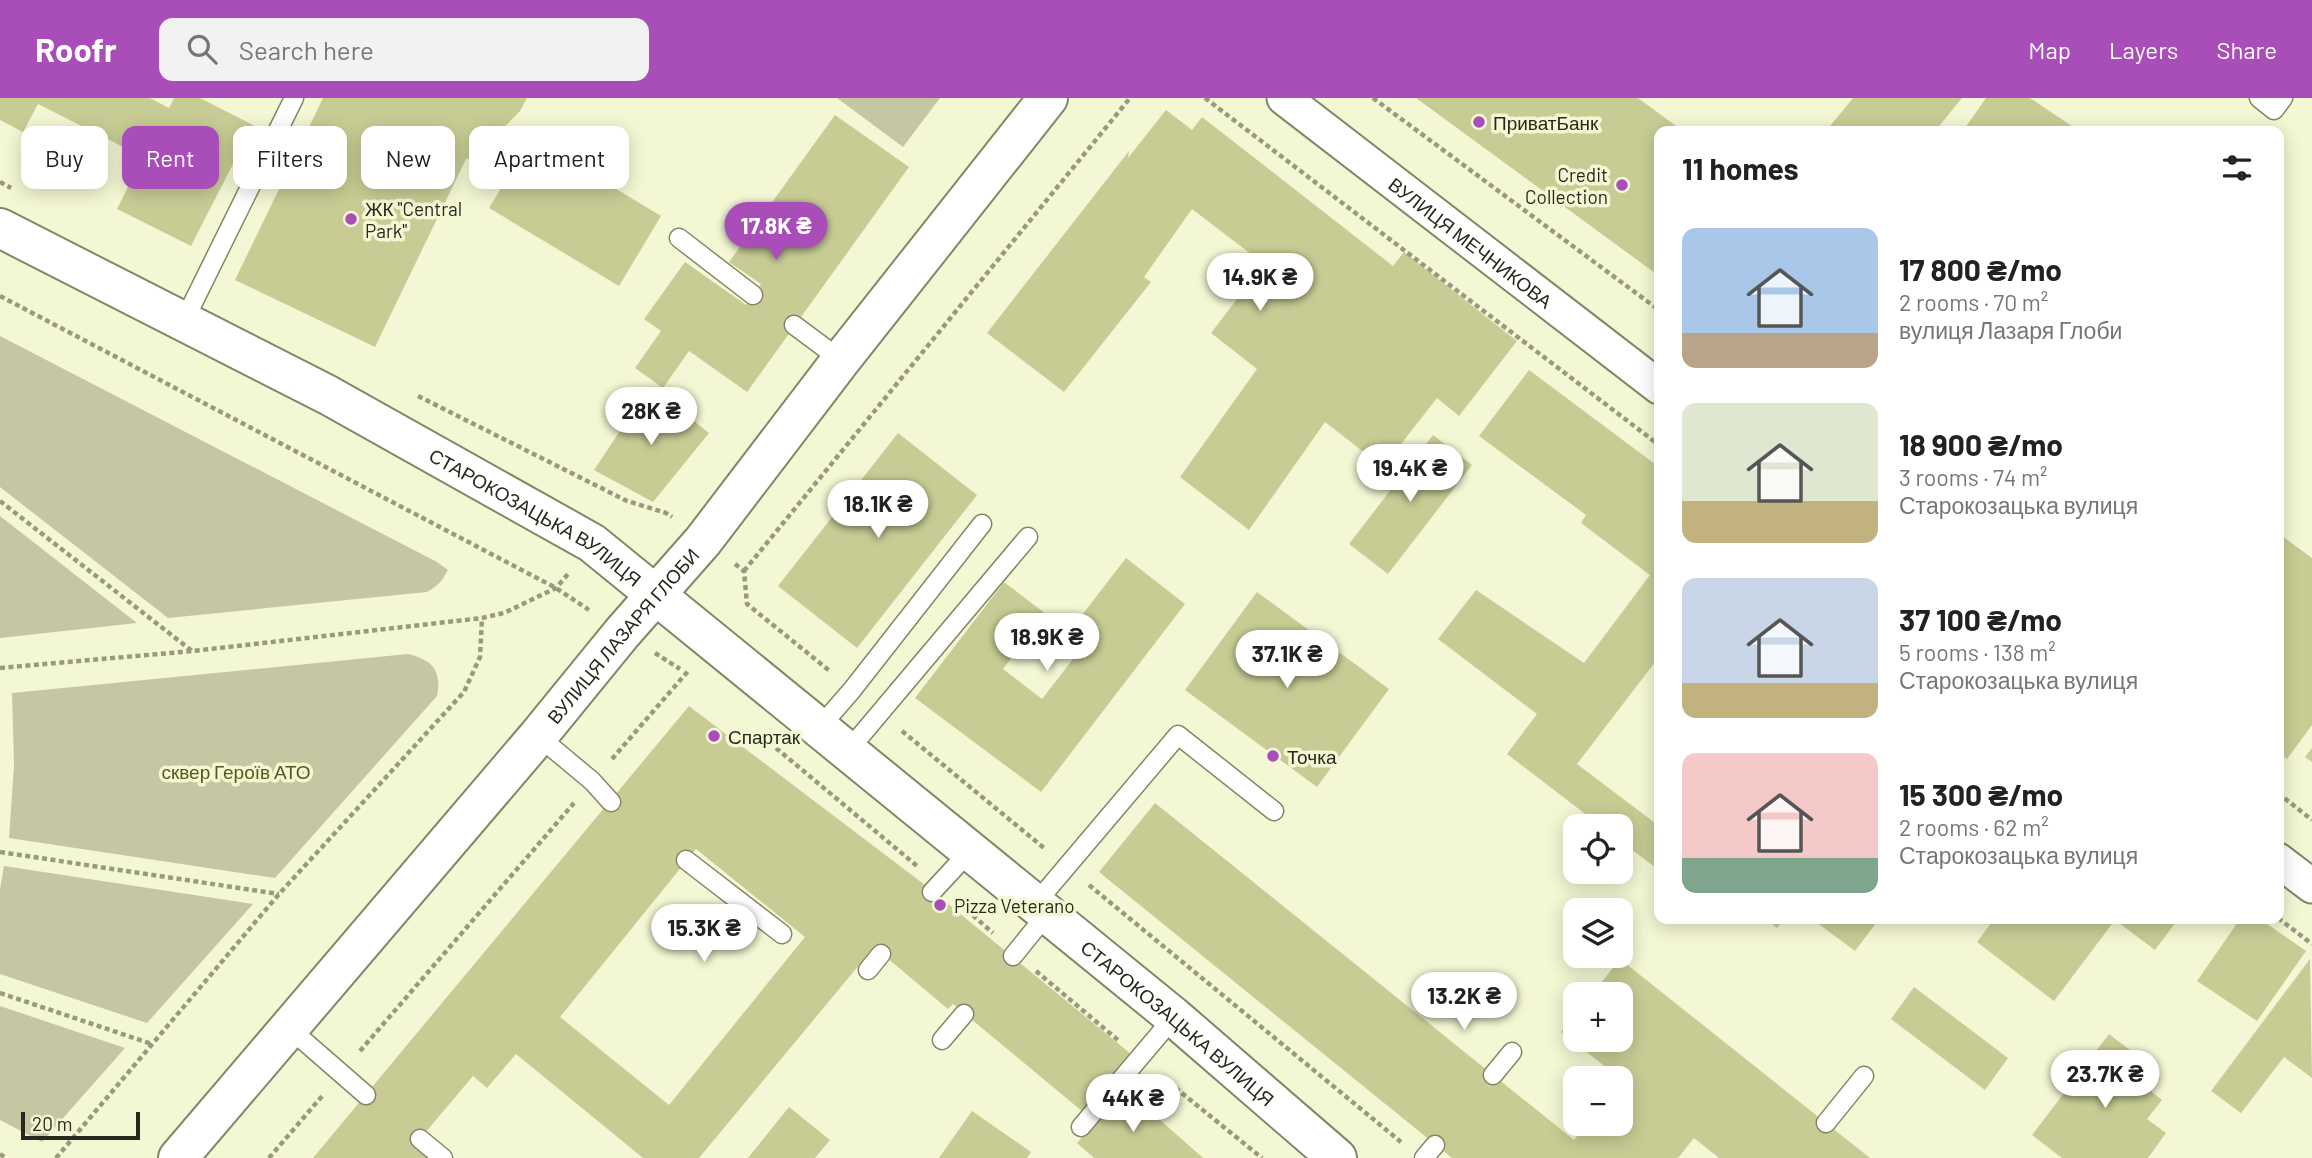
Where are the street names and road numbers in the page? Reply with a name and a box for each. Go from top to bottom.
street label: ВУЛИЦЯ МЕЧНИКОВА [1385,172,1557,312]
street label: СТАРОКОЗАЦЬКА ВУЛИЦЯ [426,443,646,590]
street label: ВУЛИЦЯ ЛАЗАРЯ ГЛОБИ [542,543,703,728]
street label: СТАРОКОЗАЦЬКА ВУЛИЦЯ [1077,935,1279,1110]

